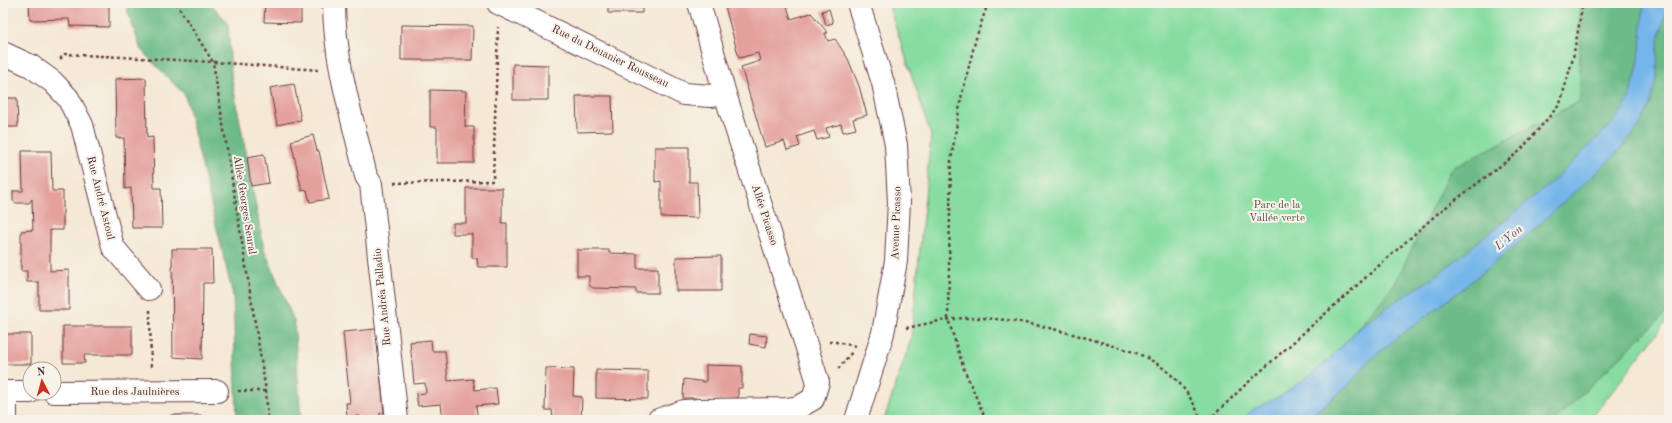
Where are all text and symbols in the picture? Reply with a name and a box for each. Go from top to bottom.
street label: Rue du Douanier Rousseau [550,24,670,90]
street label: Rue André Astoul [84,155,116,241]
street label: Allée Georges Seural [231,155,257,255]
street label: Allée Picasso [749,183,779,247]
street label: Avenue Picasso [890,186,904,260]
park label: Parc de la Vallée verte [1249,200,1305,224]
water label: L'Yon [1492,223,1525,253]
street label: Rue Andréa Palladio [372,248,394,346]
north arrow [22,361,62,401]
text: N [36,367,46,378]
street label: Rue des Jaulnières [90,387,180,398]

